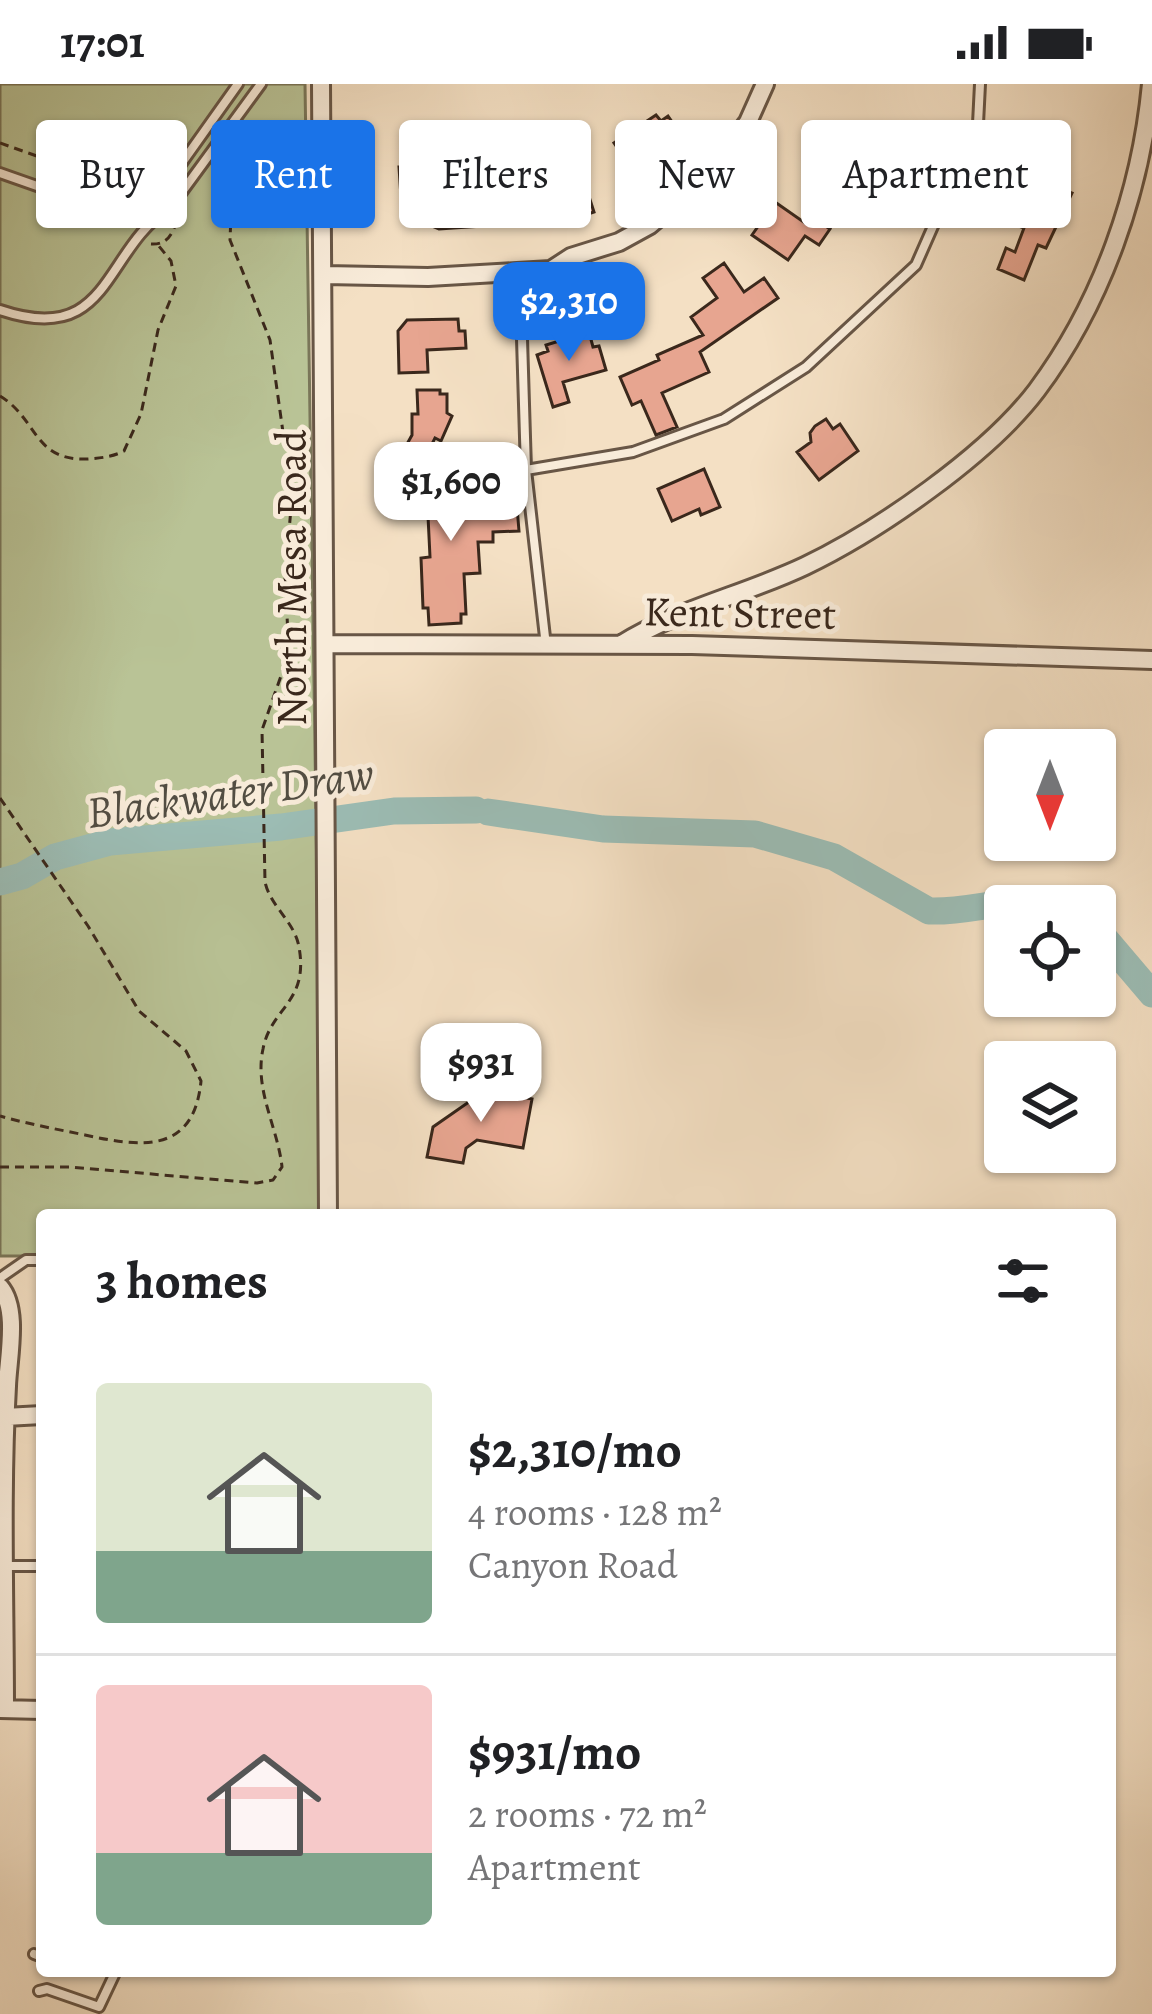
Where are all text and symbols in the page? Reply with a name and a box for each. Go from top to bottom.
text: 17:01 [60,11,145,73]
chip: Buy [36,120,187,228]
chip: Rent [211,120,375,228]
chip: Filters [399,120,591,228]
chip: New [615,120,777,228]
chip: Apartment [801,120,1071,228]
pin: $2,310 [471,262,667,364]
text: $2,310 [520,274,618,327]
street label: North Mesa Road [263,429,320,726]
pin: $1,600 [353,442,549,544]
text: $1,600 [401,454,501,507]
street label: Kent Street [643,582,837,643]
north arrow [984,729,1116,861]
map controls [984,729,1116,1173]
water label: Blackwater Draw [83,742,378,844]
button: locate [984,885,1116,1017]
pin: $931 [410,1023,552,1125]
text: $931 [448,1035,514,1088]
button: layers [984,1041,1116,1173]
text: 3 homes [96,1246,268,1316]
icon: filters [990,1248,1056,1314]
text: $2,310/mo [468,1415,682,1485]
icon: home [192,1431,336,1575]
text: 4 rooms · 128 m² [468,1485,722,1538]
text: Canyon Road [468,1538,678,1591]
text: $931/mo [468,1717,641,1787]
icon: home [192,1733,336,1877]
text: 2 rooms · 72 m² [468,1787,707,1840]
text: Apartment [468,1840,641,1893]

